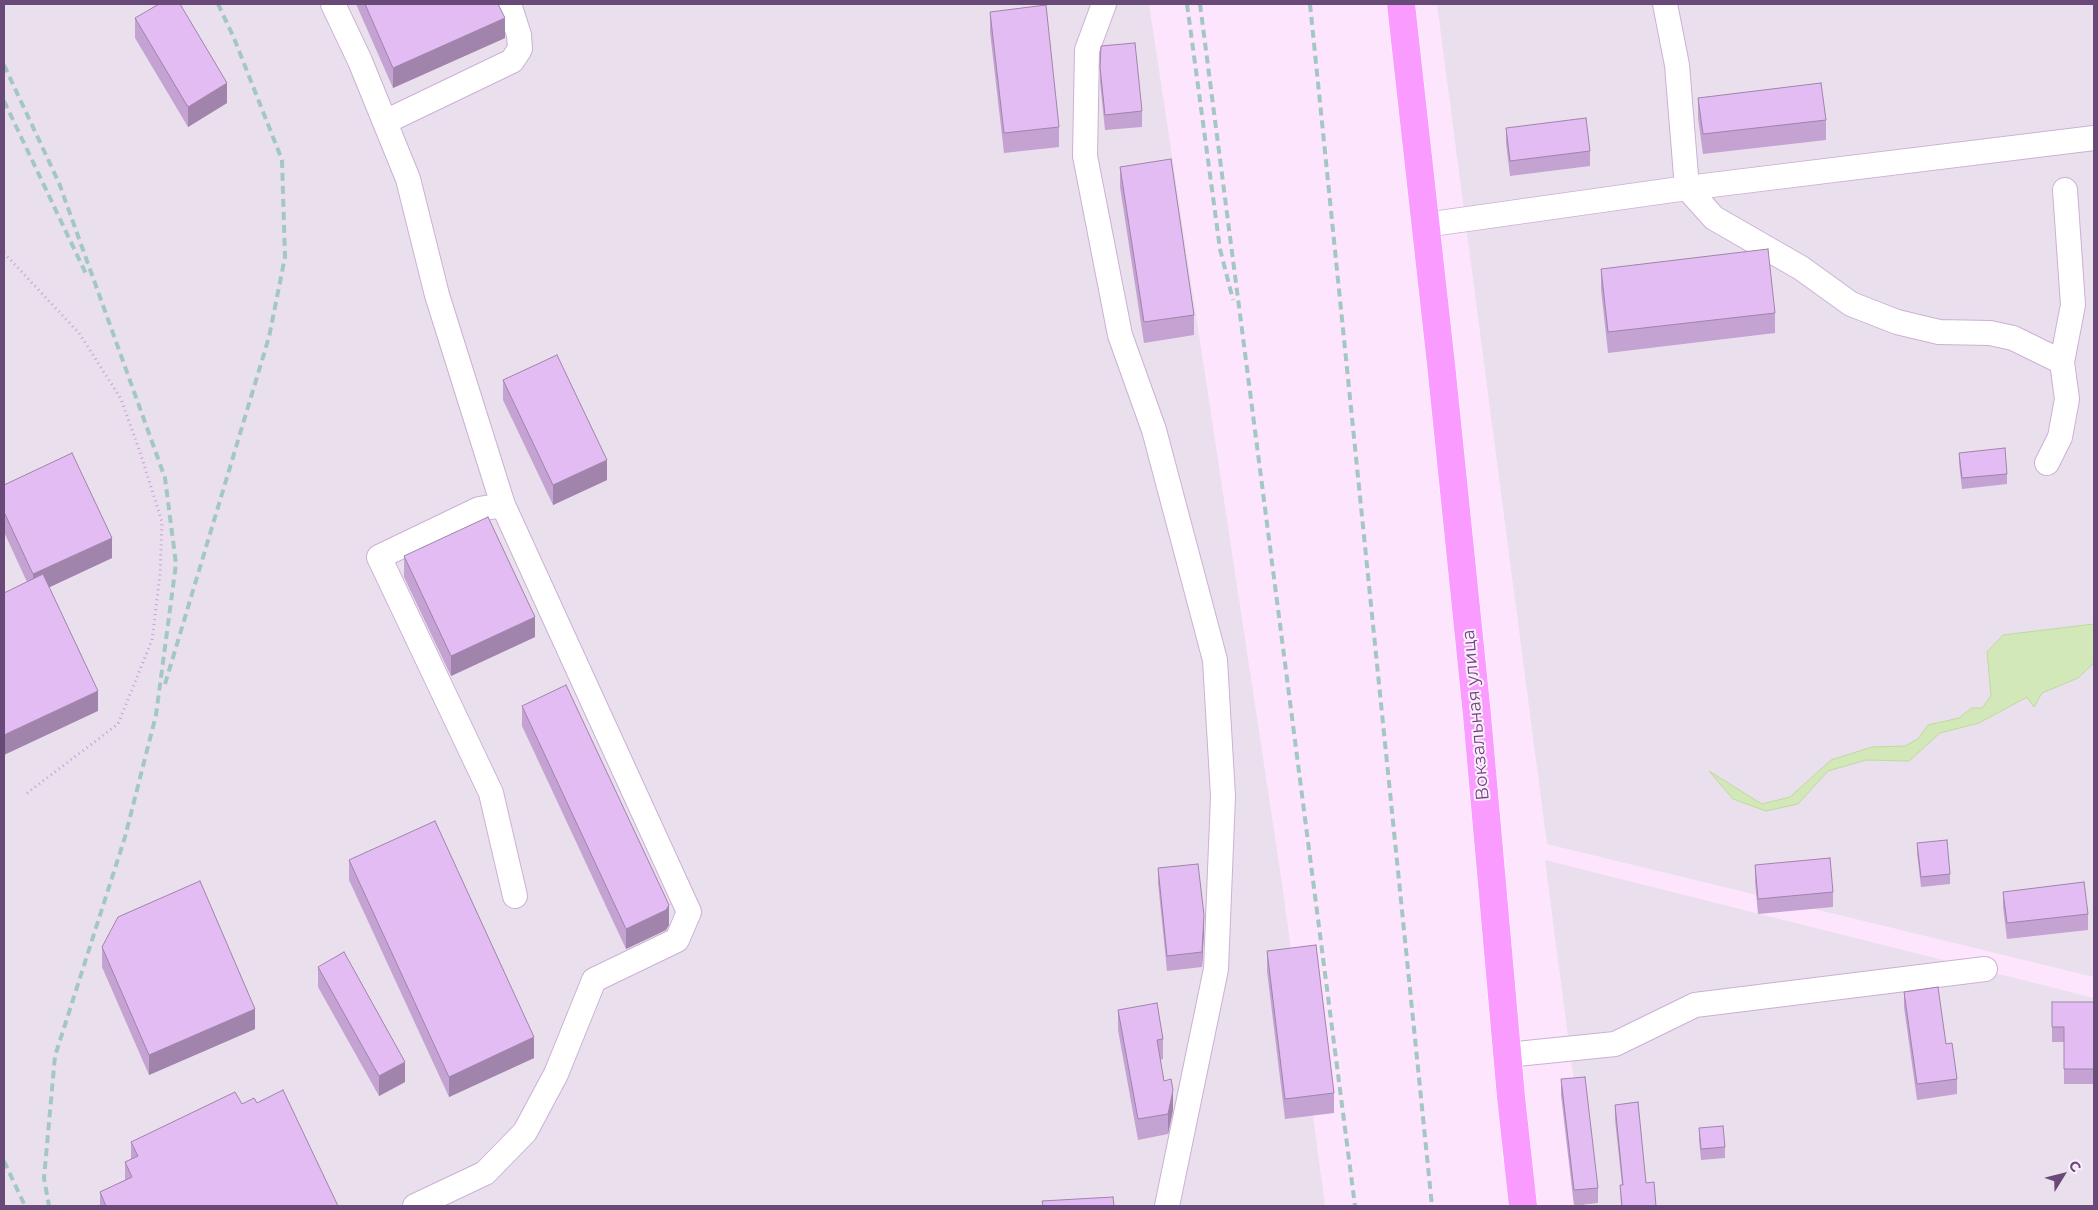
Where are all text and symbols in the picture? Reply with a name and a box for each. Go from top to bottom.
street label: Вокзальная улица [1458,629,1494,801]
north arrow [2038,1150,2088,1200]
text: С [2065,1157,2085,1176]

